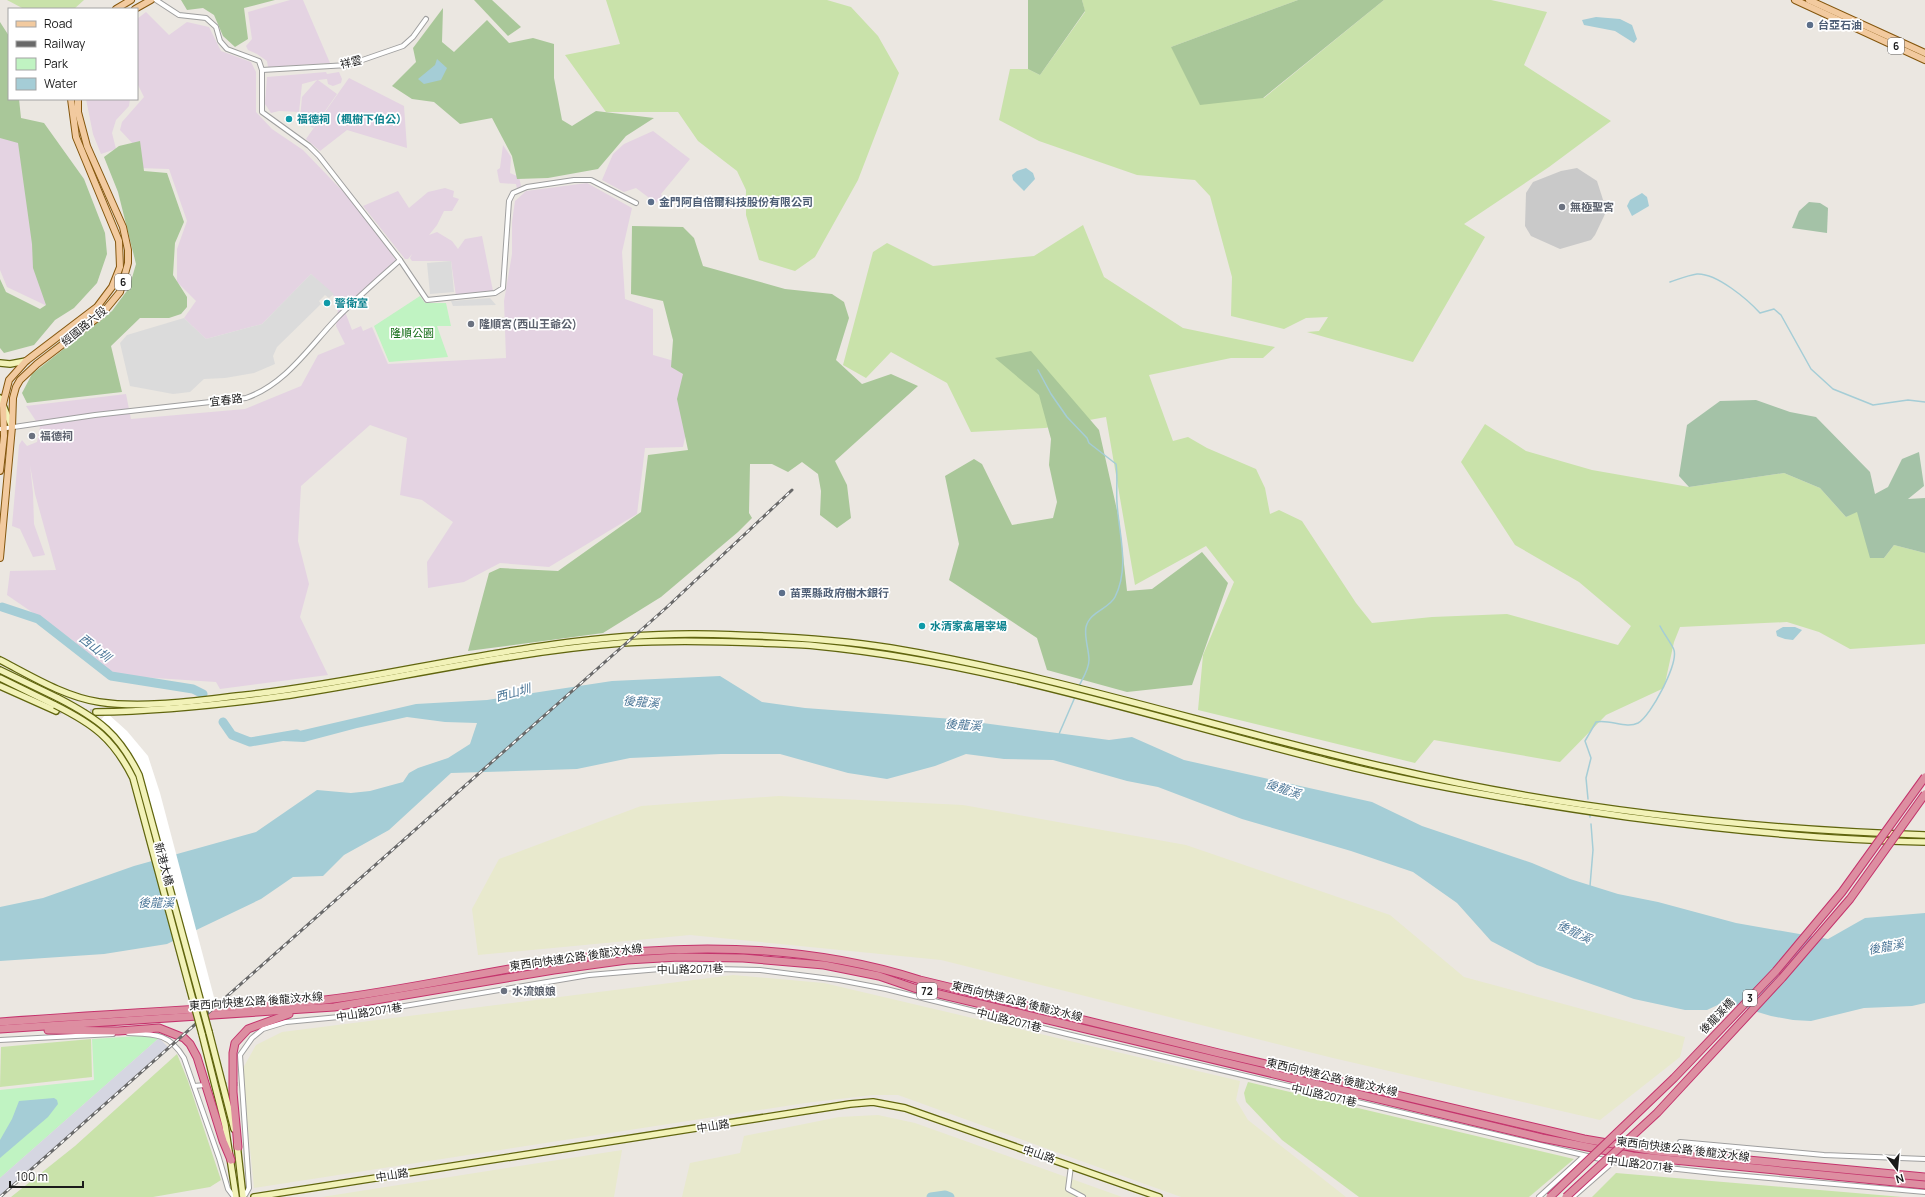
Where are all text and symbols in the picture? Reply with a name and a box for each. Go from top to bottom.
legend [8,8,138,100]
text: Road [44,15,72,32]
place label: 台亞石油 [1818,17,1862,32]
marker: 台亞石油 [1805,20,1815,30]
text: Railway [44,35,86,52]
road number: 6 [1888,38,1904,54]
street label: 祥雲 [338,52,363,71]
text: Park [44,55,69,72]
text: Water [44,75,78,92]
place label: 福德祠（楓樹下伯公） [297,111,407,126]
marker: 福德祠（楓樹下伯公） [284,114,294,124]
place label: 金門阿自倍爾科技股份有限公司 [659,194,813,209]
marker: 金門阿自倍爾科技股份有限公司 [646,197,656,207]
place label: 無極聖宮 [1570,199,1614,214]
marker: 無極聖宮 [1557,202,1567,212]
road number: 6 [115,274,131,290]
place label: 警衛室 [335,295,368,310]
marker: 警衛室 [322,298,332,308]
street label: 經國路六段 [58,302,110,349]
place label: 隆順宮(西山王爺公) [479,316,577,331]
marker: 隆順宮(西山王爺公) [466,319,476,329]
park label: 隆順公園 [390,325,434,340]
street label: 宜春路 [209,390,243,409]
place label: 福德祠 [40,428,73,443]
marker: 福德祠 [27,431,37,441]
place label: 苗栗縣政府樹木銀行 [790,585,889,600]
marker: 苗栗縣政府樹木銀行 [777,588,787,598]
place label: 水清家禽屠宰場 [930,618,1007,633]
marker: 水清家禽屠宰場 [917,621,927,631]
water label: 西山圳 [76,630,116,667]
water label: 西山圳 [493,679,534,705]
water label: 後龍溪 [622,691,662,712]
water label: 後龍溪 [944,715,984,734]
water label: 後龍溪 [1263,775,1305,803]
street label: 新港大橋 [152,841,177,887]
water label: 後龍溪 [138,894,176,911]
water label: 後龍溪 [1554,916,1596,948]
water label: 後龍溪 [1867,935,1907,958]
street label: 東西向快速公路 後龍汶水線 [508,940,643,973]
street label: 中山路2071巷 [656,960,724,977]
street label: 東西向快速公路 後龍汶水線 [950,977,1084,1024]
place label: 水流娘娘 [512,983,556,998]
road number: 72 [917,983,937,999]
marker: 水流娘娘 [499,986,509,996]
street label: 東西向快速公路 後龍汶水線 [189,988,323,1013]
road number: 3 [1743,990,1757,1006]
street label: 後龍溪橋 [1696,995,1737,1037]
street label: 中山路2071巷 [335,999,403,1024]
street label: 中山路2071巷 [975,1004,1043,1035]
street label: 東西向快速公路 後龍汶水線 [1265,1054,1399,1099]
street label: 中山路2071巷 [1290,1080,1358,1109]
street label: 中山路 [695,1116,730,1135]
street label: 東西向快速公路 後龍汶水線 [1616,1133,1751,1164]
street label: 中山路 [1021,1141,1057,1166]
north arrow [1877,1149,1917,1189]
street label: 中山路2071巷 [1606,1152,1674,1175]
scale bar [10,1163,83,1189]
street label: 中山路 [374,1165,409,1184]
text: 100 m [16,1168,48,1185]
text: N [1894,1171,1906,1187]

